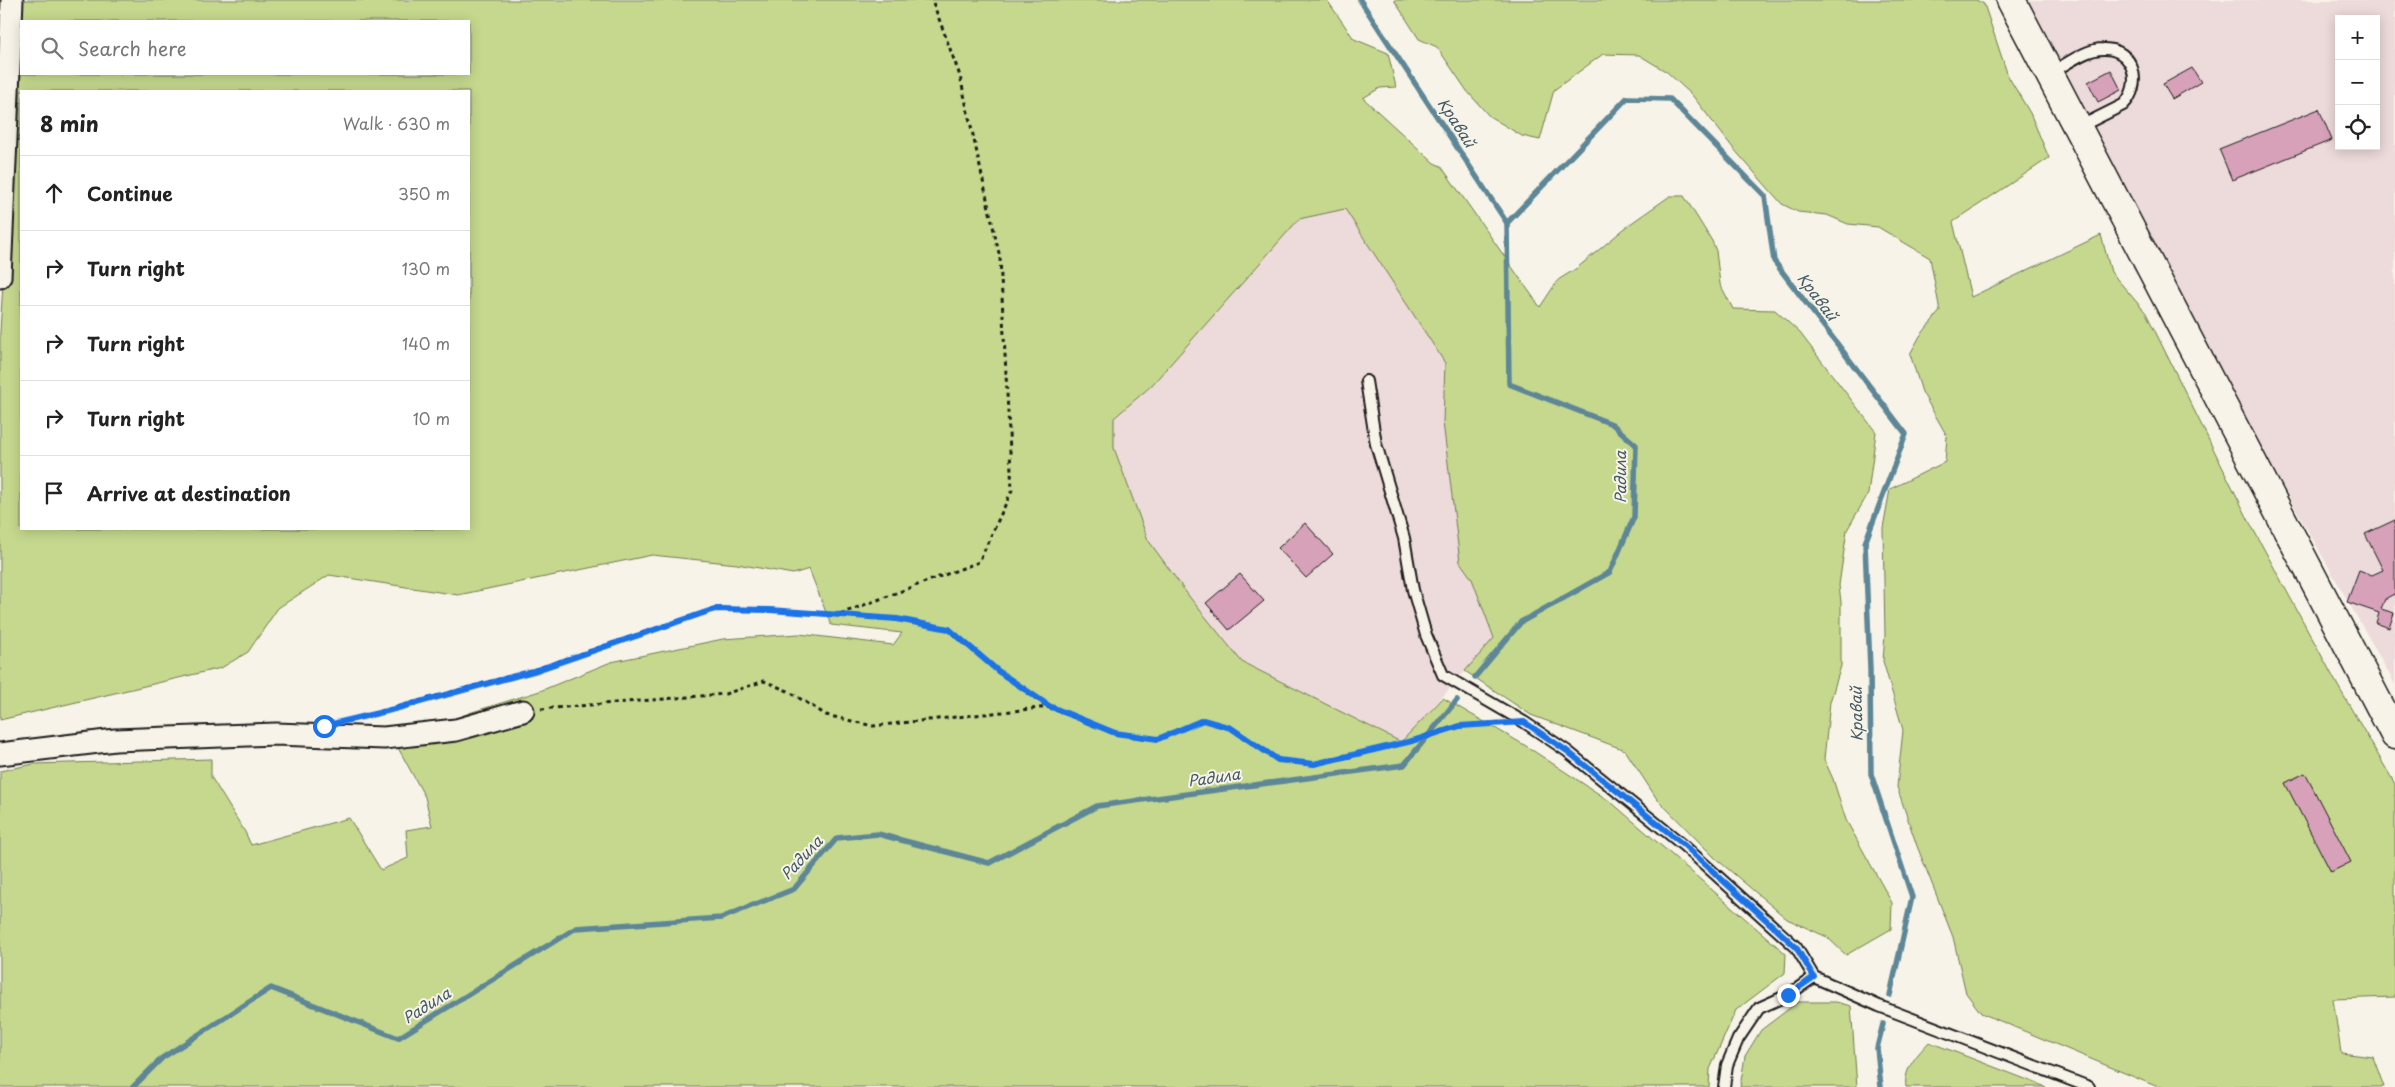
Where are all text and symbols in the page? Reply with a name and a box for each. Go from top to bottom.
map controls [2335,15,2380,150]
button: + [2335,15,2380,60]
search box [20,20,470,75]
icon: search [38,34,66,62]
text: Search here [78,34,187,62]
button: − [2335,60,2380,105]
water label: Кравай [1433,93,1483,153]
button: locate [2335,105,2380,150]
text: 8 min [40,107,99,139]
text: Walk · 630 m [343,111,450,135]
icon: ahead [40,179,68,207]
text: Continue [87,179,173,207]
text: 350 m [398,181,450,205]
icon: right [40,254,68,282]
text: Turn right [87,254,185,282]
text: 130 m [402,256,450,280]
water label: Кравай [1793,267,1845,327]
icon: right [40,329,68,357]
text: Turn right [87,329,185,357]
text: 140 m [402,331,450,355]
icon: right [40,404,68,432]
text: Turn right [87,404,185,432]
text: 10 m [413,406,450,430]
water label: Радила [1608,450,1631,503]
icon: arrive [40,479,68,507]
text: Arrive at destination [87,479,291,507]
water label: Кравай [1843,684,1867,742]
route start [313,715,336,738]
water label: Радила [1186,761,1242,792]
water label: Радила [775,829,828,884]
water label: Радила [398,981,455,1028]
route end [1777,984,1800,1007]

